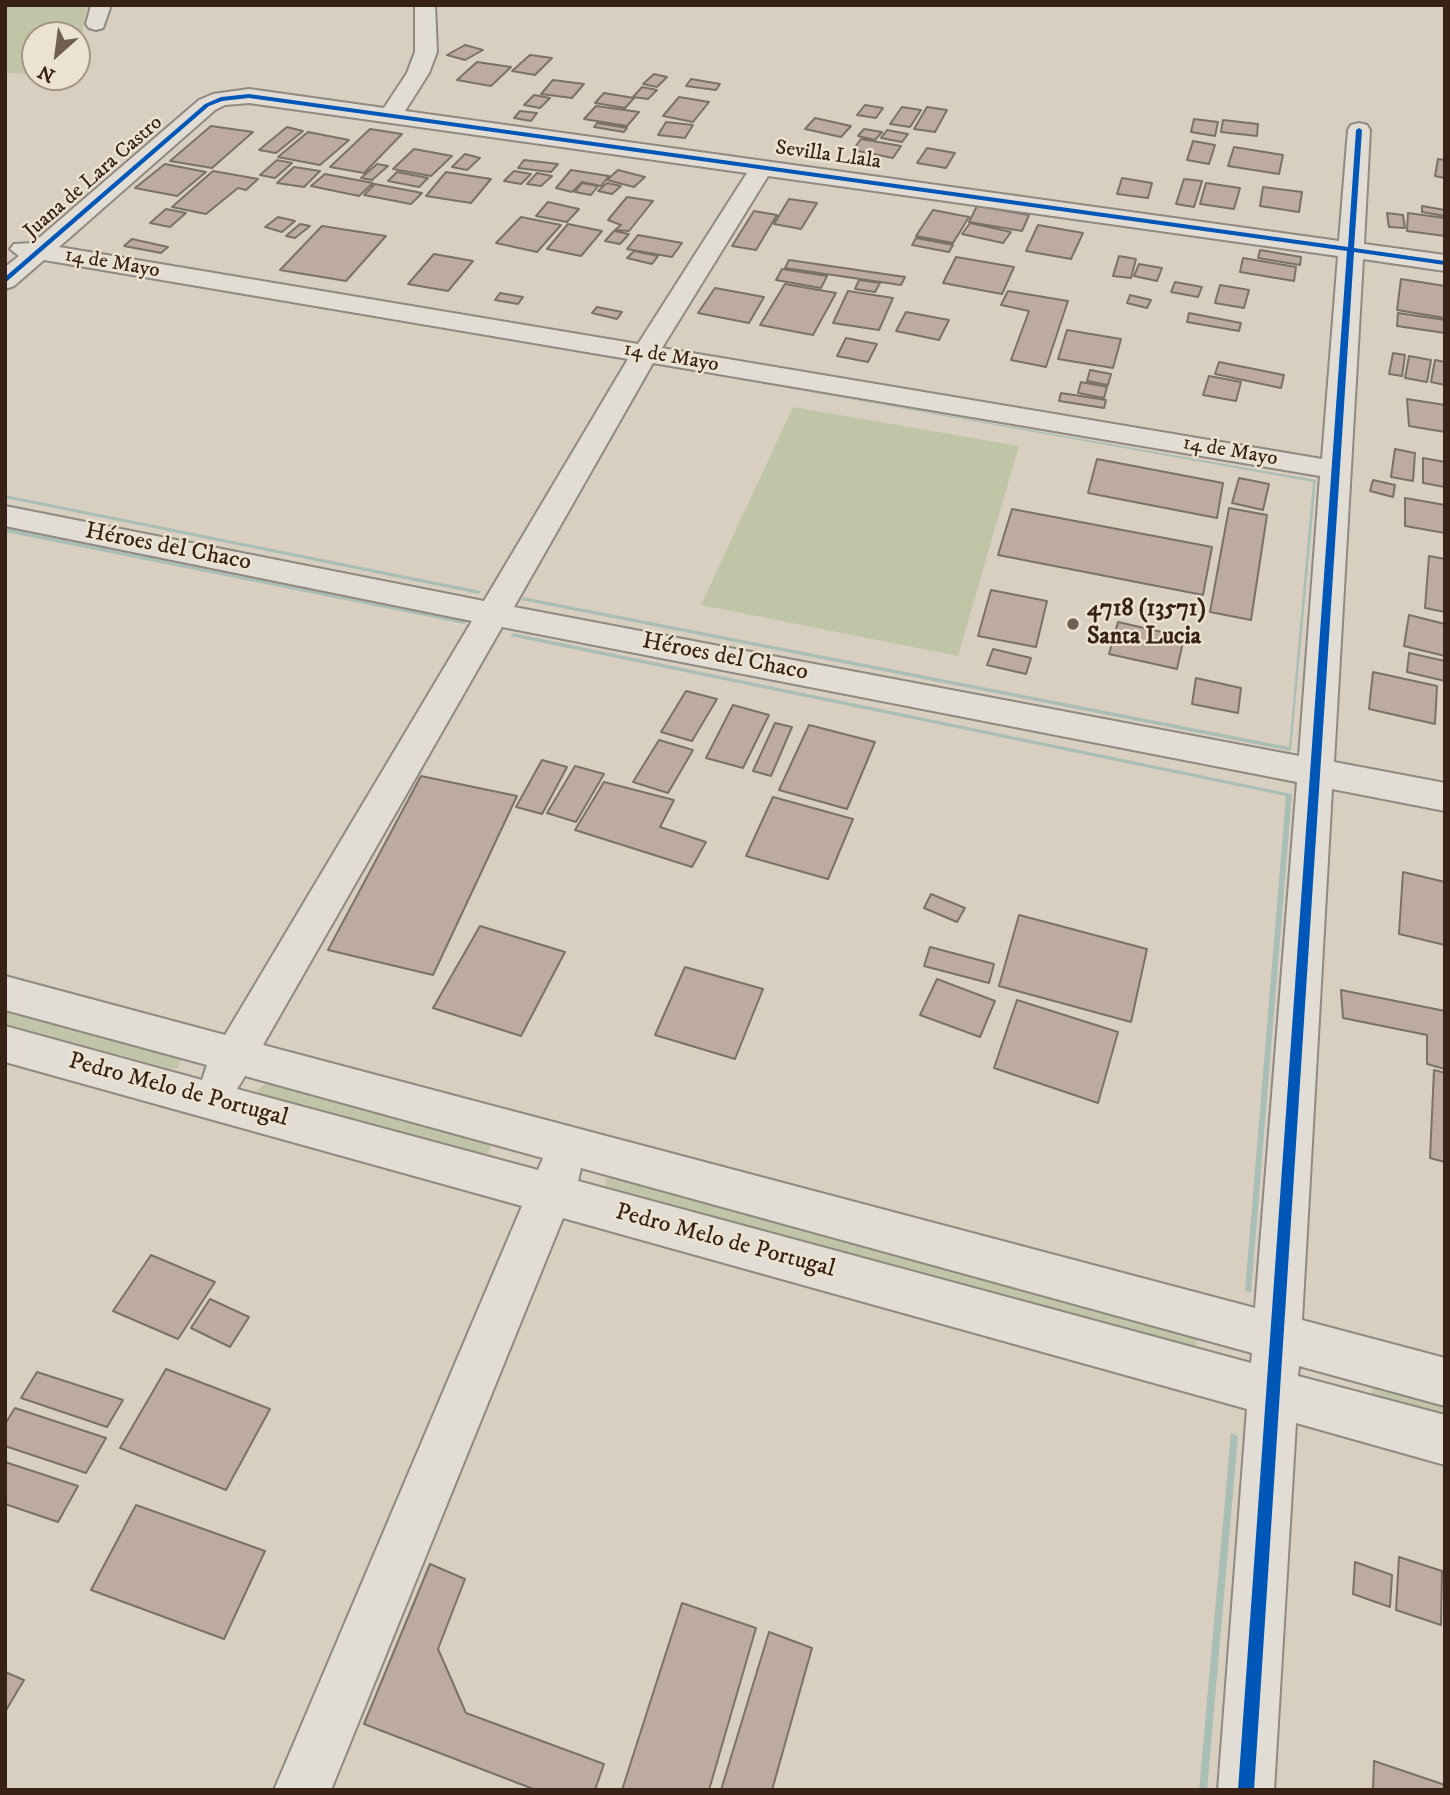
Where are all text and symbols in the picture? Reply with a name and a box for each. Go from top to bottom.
north arrow [21,21,91,91]
text: N [35,59,59,87]
street label: Juana de Lara Castro [20,111,168,245]
street label: Sevilla Llala [774,136,882,176]
street label: 14 de Mayo [63,243,161,285]
street label: 14 de Mayo [622,337,720,379]
street label: 14 de Mayo [1181,431,1279,473]
street label: Héroes del Chaco [83,518,253,578]
place label: 4718 (13571) Santa Lucia [1087,596,1206,652]
marker: 4718 (13571) Santa Lucia [1065,616,1081,632]
street label: Héroes del Chaco [640,628,810,688]
street label: Pedro Melo de Portugal [65,1048,291,1134]
street label: Pedro Melo de Portugal [612,1199,838,1285]

